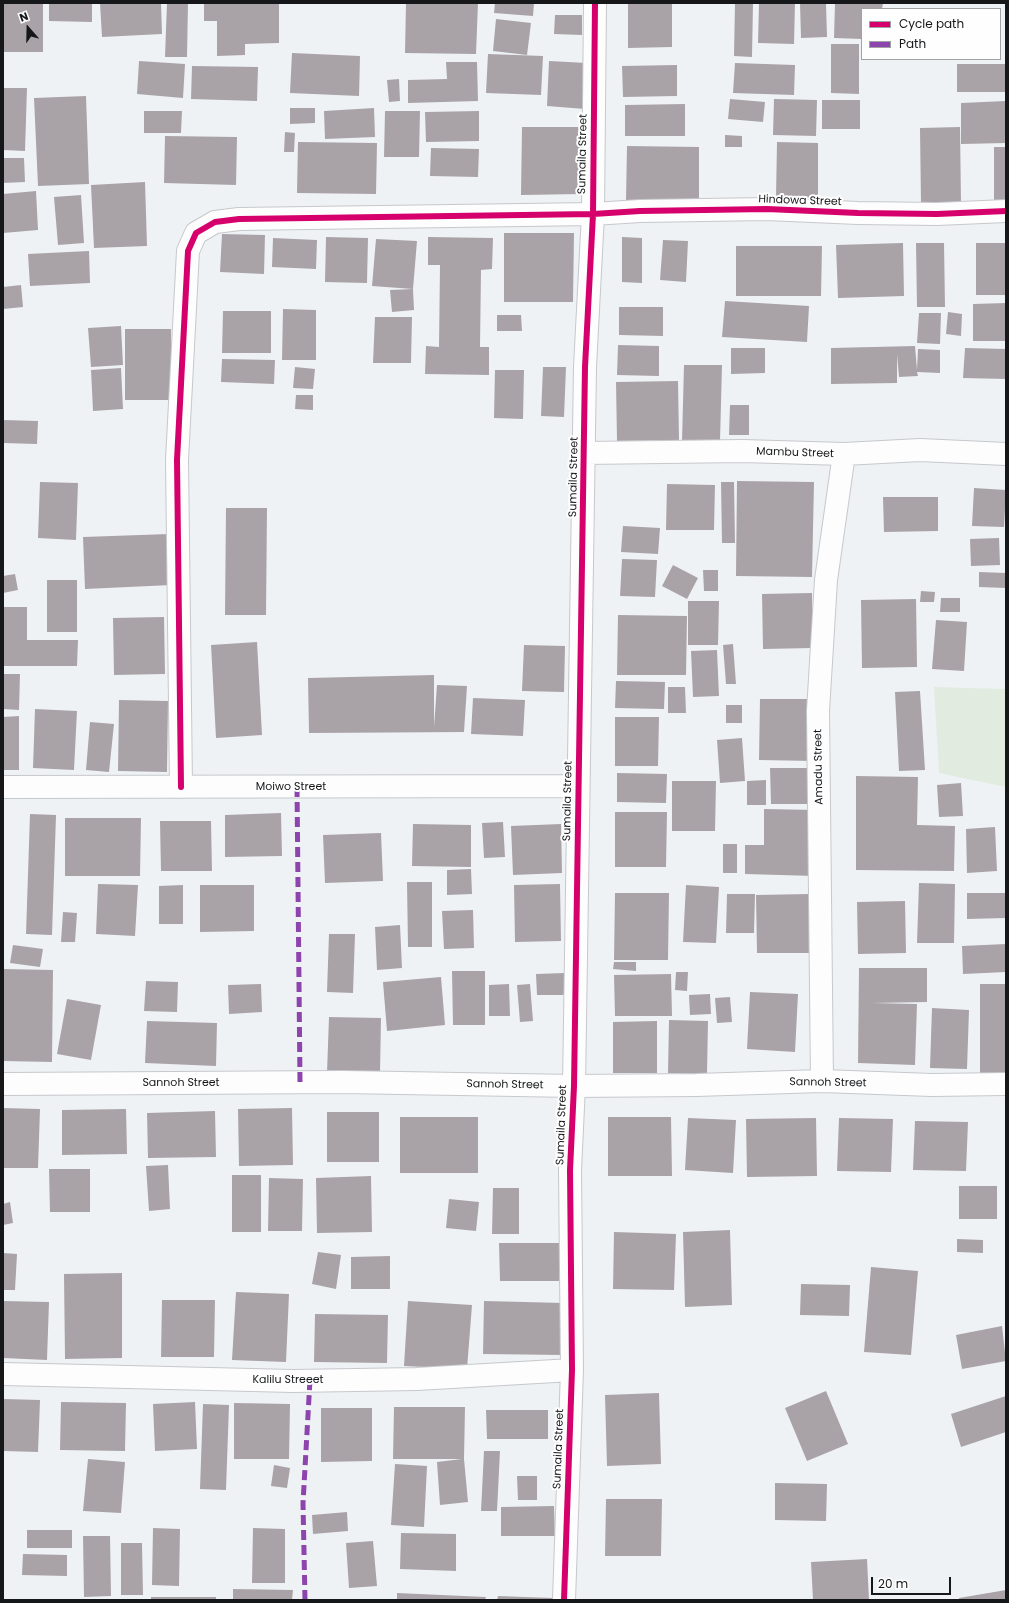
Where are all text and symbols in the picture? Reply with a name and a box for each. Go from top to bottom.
north arrow [8,8,48,48]
text: N [17,8,31,26]
legend [861,8,1001,60]
text: Cycle path [899,15,964,32]
text: Path [899,35,926,52]
street label: Sumaila Street [576,114,590,194]
street label: Hindowa Street [758,193,842,209]
street label: Sumaila Street [567,437,581,517]
street label: Mambu Street [756,445,834,461]
street label: Amadu Street [812,729,826,805]
street label: Sumaila Street [561,761,575,841]
street label: Moiwo Street [256,780,326,794]
street label: Sannoh Street [142,1076,220,1090]
street label: Sannoh Street [789,1076,867,1090]
street label: Sannoh Street [466,1078,544,1092]
street label: Sumaila Street [554,1085,570,1165]
street label: Kalilu Streeet [252,1373,324,1387]
street label: Sumaila Street [551,1409,567,1489]
scale bar [873,1569,953,1595]
text: 20 m [878,1575,908,1592]

